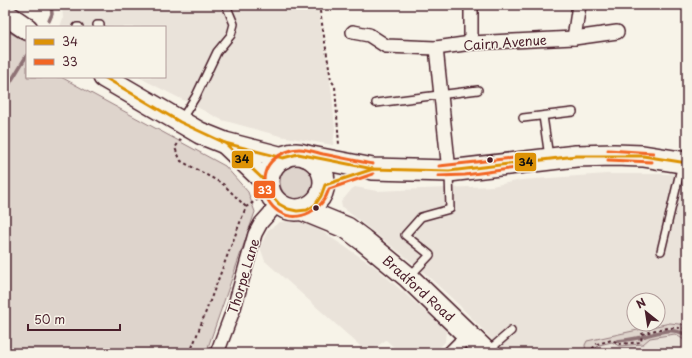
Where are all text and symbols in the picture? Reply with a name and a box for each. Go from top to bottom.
legend [26,26,166,78]
street label: Cairn Avenue [463,30,547,54]
text: 34 [62,32,78,50]
text: 33 [62,52,78,70]
line badge: 34 [231,150,254,169]
text: 34 [235,150,250,167]
line badge: 34 [514,152,537,172]
text: 34 [519,153,534,170]
unlabelled marker [485,155,495,165]
line badge: 33 [253,180,276,199]
text: 33 [258,181,272,198]
unlabelled marker [311,203,321,213]
street label: Thorpe Lane [222,236,264,316]
street label: Bradford Road [379,250,459,326]
north arrow [626,292,666,332]
text: N [633,293,649,312]
scale bar [28,306,120,332]
text: 50 m [34,310,65,328]

